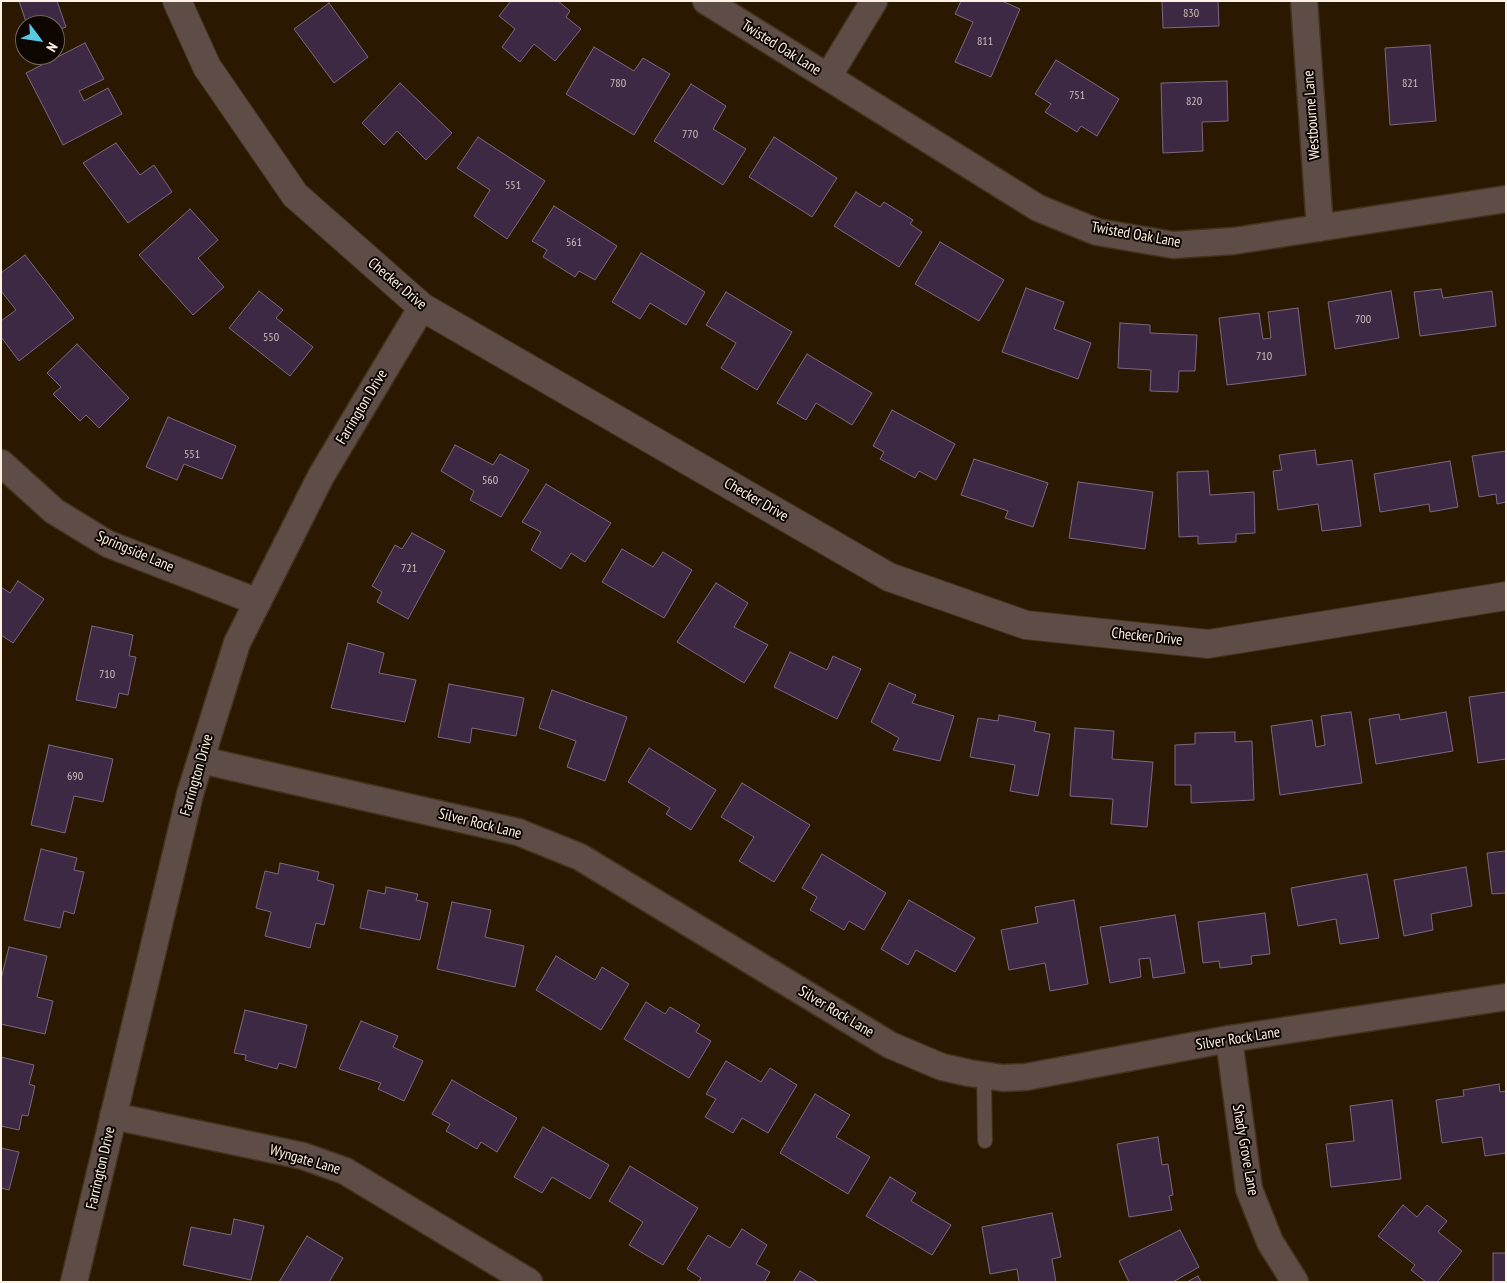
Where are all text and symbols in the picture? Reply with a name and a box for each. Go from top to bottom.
house number: 830 [1183,7,1199,21]
north arrow [15,15,65,65]
street label: Twisted Oak Lane [738,16,824,80]
house number: 811 [977,35,993,49]
text: N [42,39,62,55]
street label: Westbourne Lane [1300,70,1324,160]
house number: 780 [610,77,626,91]
house number: 821 [1402,77,1418,91]
house number: 751 [1069,89,1085,103]
house number: 820 [1186,95,1202,109]
house number: 770 [682,128,698,142]
house number: 551 [505,179,521,193]
street label: Twisted Oak Lane [1090,218,1182,252]
house number: 561 [566,236,582,250]
street label: Checker Drive [364,254,430,314]
house number: 700 [1355,313,1371,327]
house number: 550 [263,331,279,345]
house number: 710 [1256,350,1272,364]
street label: Farrington Drive [333,366,391,448]
house number: 551 [184,448,200,462]
house number: 560 [482,474,498,488]
street label: Checker Drive [721,474,791,526]
street label: Springside Lane [94,528,176,576]
house number: 721 [401,562,417,576]
street label: Checker Drive [1111,624,1183,650]
house number: 710 [99,668,115,682]
street label: Farrington Drive [177,732,217,818]
house number: 690 [67,770,83,784]
street label: Silver Rock Lane [437,805,523,843]
street label: Silver Rock Lane [795,982,877,1042]
street label: Silver Rock Lane [1195,1023,1281,1055]
street label: Shady Grove Lane [1228,1103,1262,1197]
street label: Farrington Drive [83,1125,119,1211]
street label: Wyngate Lane [268,1141,342,1179]

